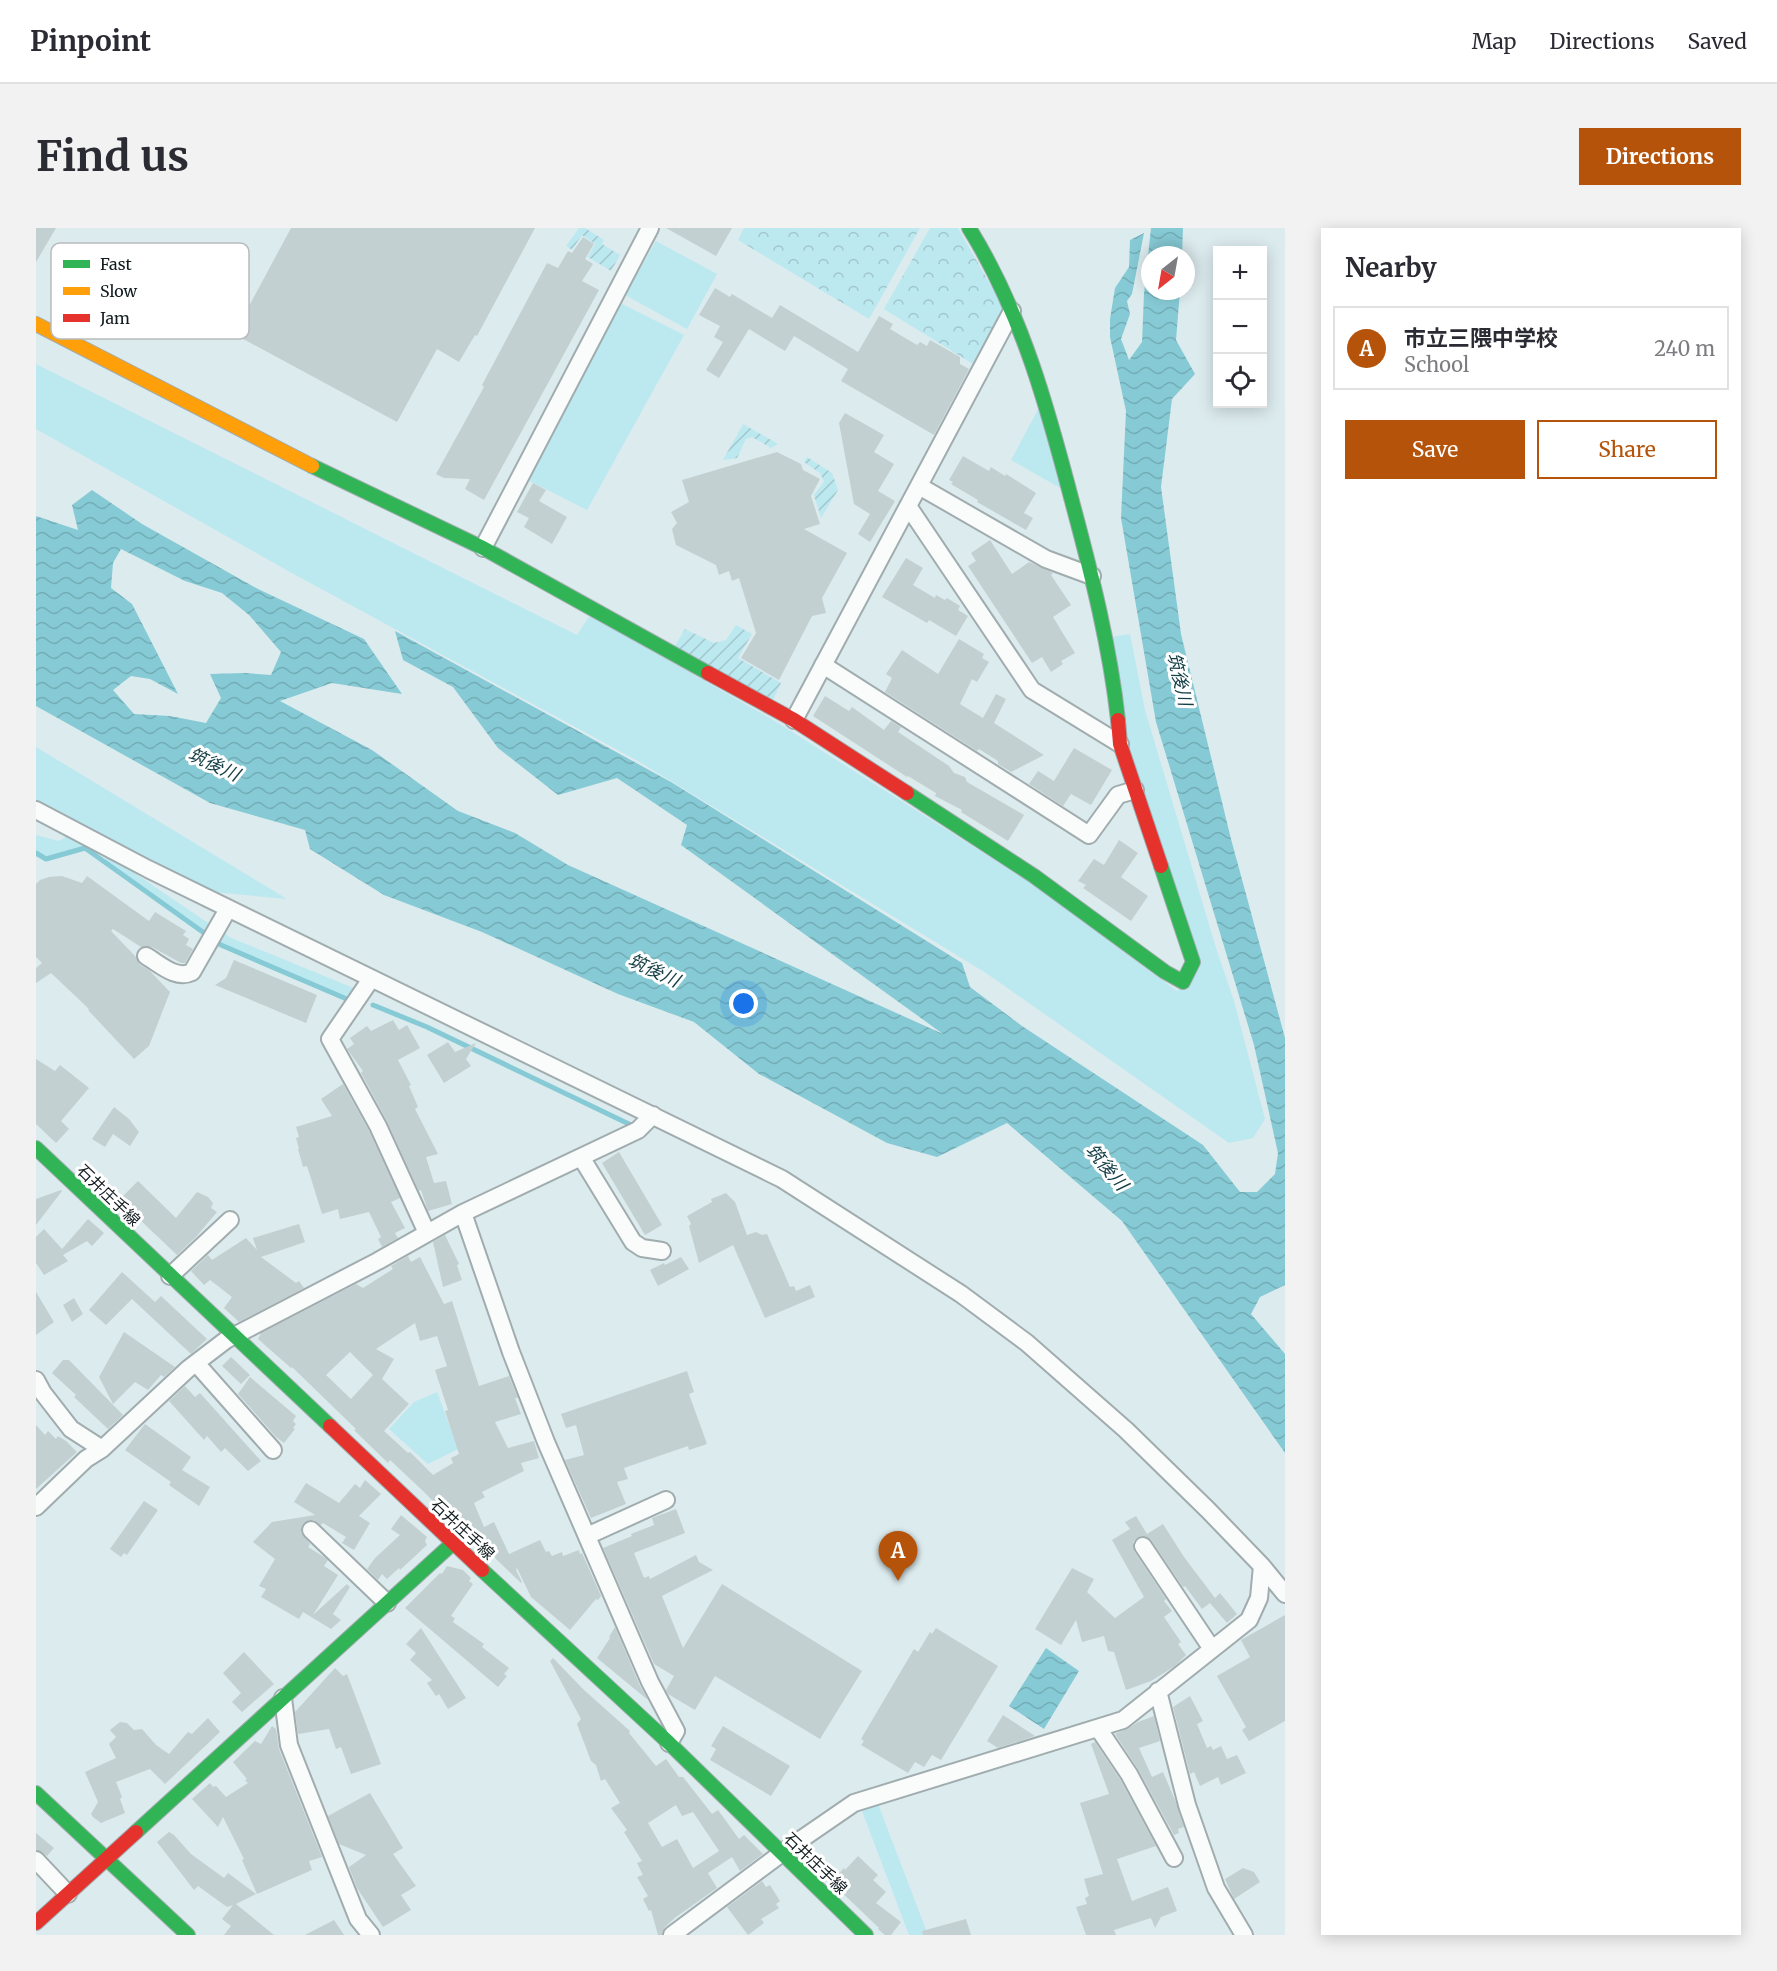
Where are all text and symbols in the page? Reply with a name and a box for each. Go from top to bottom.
text: Pinpoint [30,23,151,59]
text: Map [1472,28,1516,55]
text: Directions [1549,28,1654,55]
text: Saved [1687,28,1747,55]
button: Directions [1579,128,1741,185]
text: Find us [36,130,189,182]
legend [51,243,249,339]
north arrow [1141,246,1195,300]
map controls [1213,246,1267,408]
button: + [1213,246,1267,300]
text: Nearby [1345,251,1437,284]
text: Fast [100,254,133,274]
text: Slow [100,281,138,301]
button: − [1213,300,1267,354]
text: Jam [99,308,130,328]
text: 市立三隈中学校 [1404,324,1558,352]
text: A [1359,336,1374,361]
text: 240 m [1654,336,1715,361]
text: School [1404,352,1469,377]
button: locate [1213,354,1267,408]
button: Save [1345,420,1525,479]
button: Share [1537,420,1717,479]
water label: 筑後川 [1163,650,1198,710]
water label: 筑後川 [185,742,245,787]
water label: 筑後川 [625,948,685,993]
your location [729,989,758,1018]
water label: 筑後川 [1081,1139,1134,1197]
street label: 石井庄手線 [73,1160,145,1230]
street label: 石井庄手線 [427,1494,499,1564]
pin: A [878,1532,918,1581]
street label: 石井庄手線 [780,1828,852,1898]

